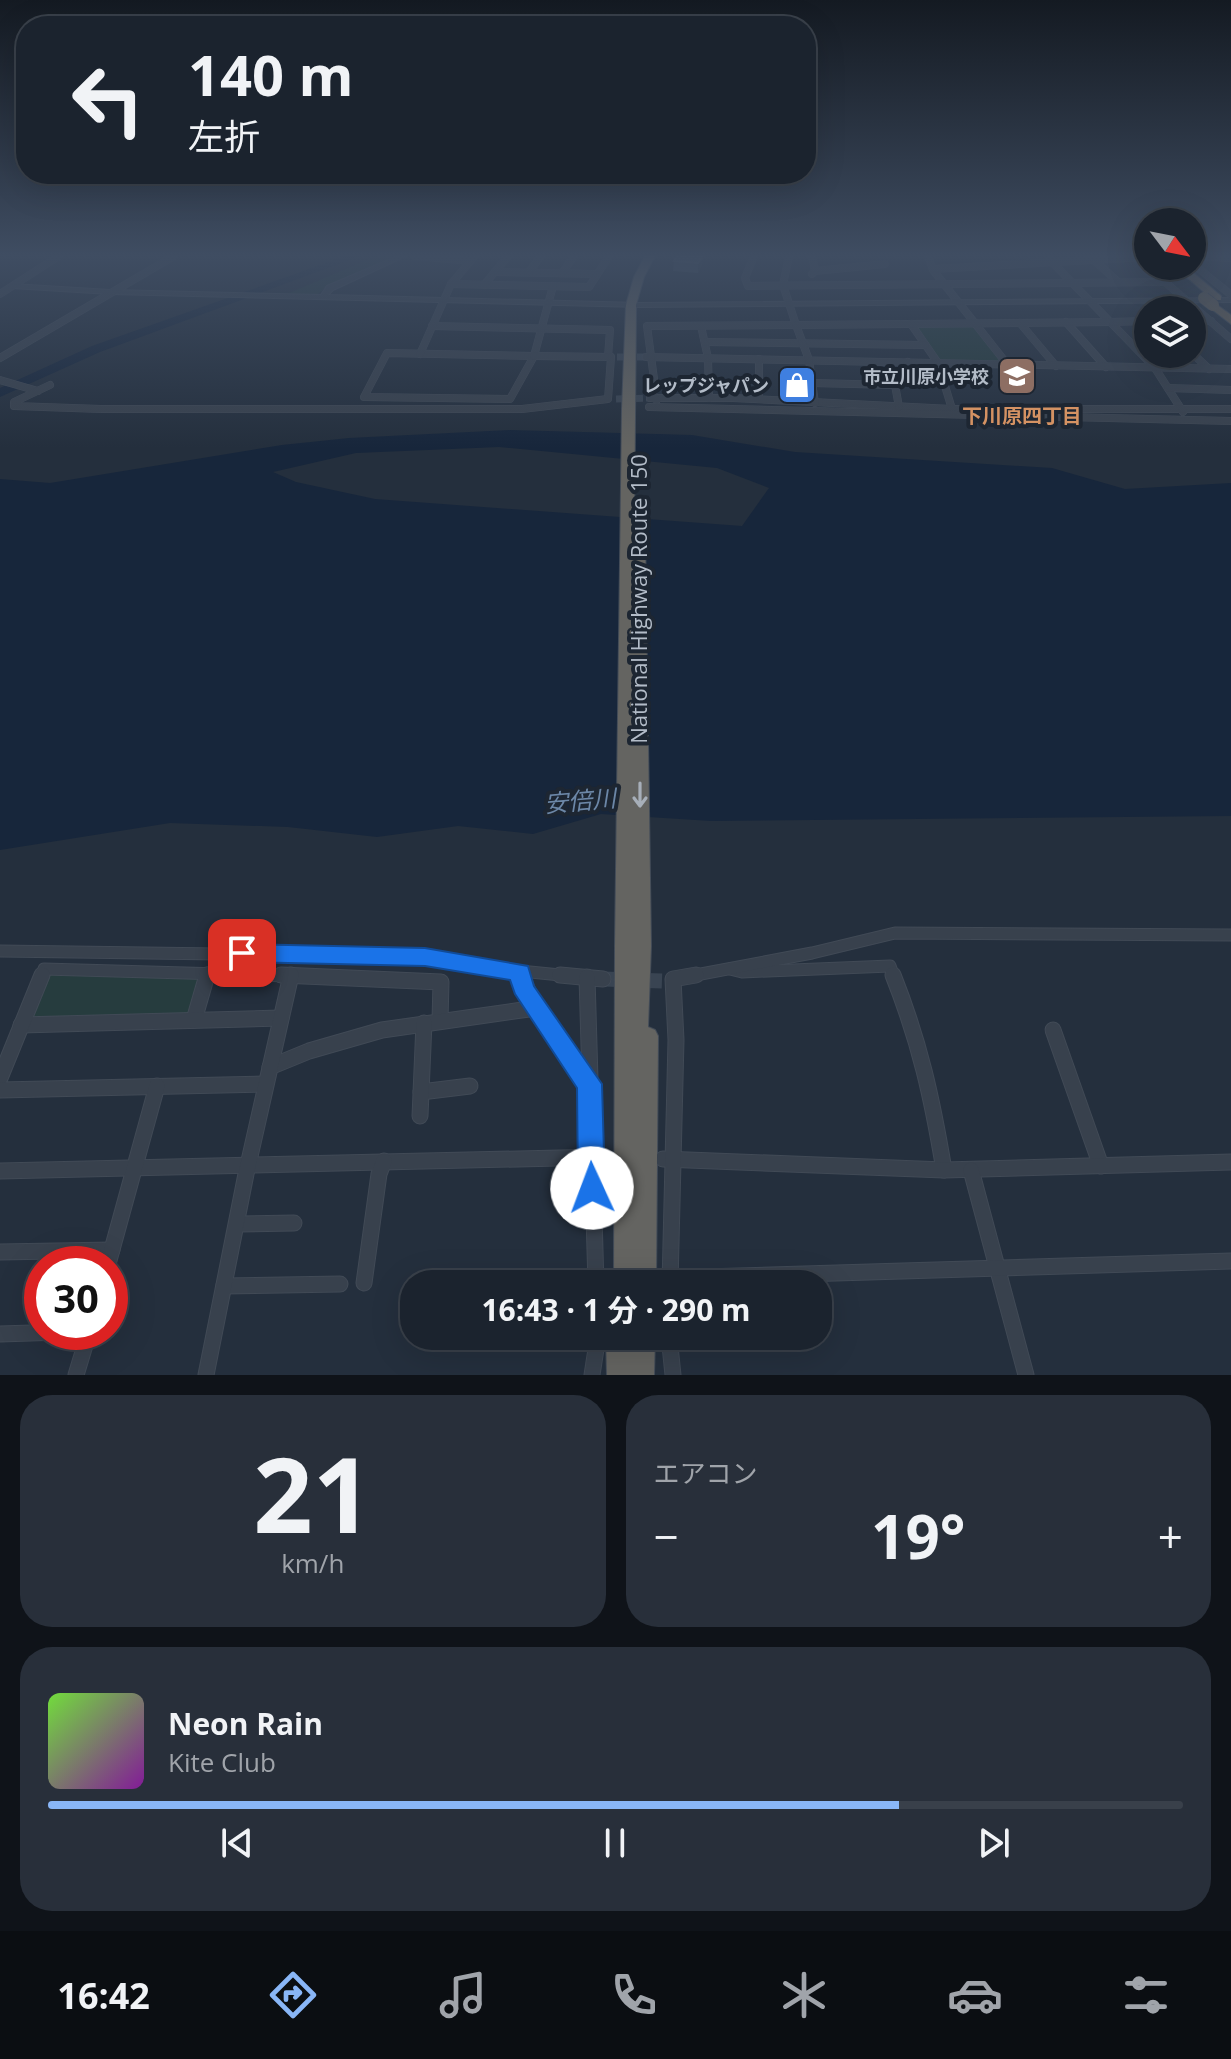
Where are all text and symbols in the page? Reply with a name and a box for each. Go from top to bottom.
text: 140 m [188,36,354,112]
icon: left [56,48,160,152]
text: 左折 [188,112,260,161]
north arrow [1134,208,1206,280]
map controls [1134,208,1206,368]
button: layers [1134,296,1206,368]
school or university icon: 市立川原小学校 [996,355,1038,397]
shop icon: レップジャパン [776,364,818,406]
place label: 市立川原小学校 [863,364,989,388]
place label: レップジャパン [643,373,769,397]
district label: 下川原四丁目 [962,402,1082,429]
street label: National Highway Route 150 [623,454,653,744]
water label: 安倍川 [543,780,620,820]
one-way arrow [632,781,647,808]
pin [208,919,276,987]
icon: arrive [220,931,264,975]
position arrow [550,1146,634,1230]
speed limit sign: 30 [24,1246,128,1350]
text: 16:43 · 1 分 · 290 m [481,1289,751,1330]
text: 21 [253,1422,372,1563]
text: エアコン [654,1455,758,1491]
text: 19° [871,1495,965,1577]
text: − [654,1506,679,1566]
text: + [1158,1506,1183,1566]
text: km/h [281,1545,344,1581]
text: Neon Rain [168,1703,323,1744]
text: Kite Club [168,1744,276,1780]
icon: previous [215,1821,259,1865]
icon: pause [593,1821,637,1865]
icon: next [972,1821,1016,1865]
icon: directions [265,1967,321,2023]
icon: music [435,1967,491,2023]
icon: phone [606,1967,662,2023]
icon: climate [776,1967,832,2023]
icon: car [947,1967,1003,2023]
icon: filters [1118,1967,1174,2023]
text: 16:42 [57,1971,150,2020]

